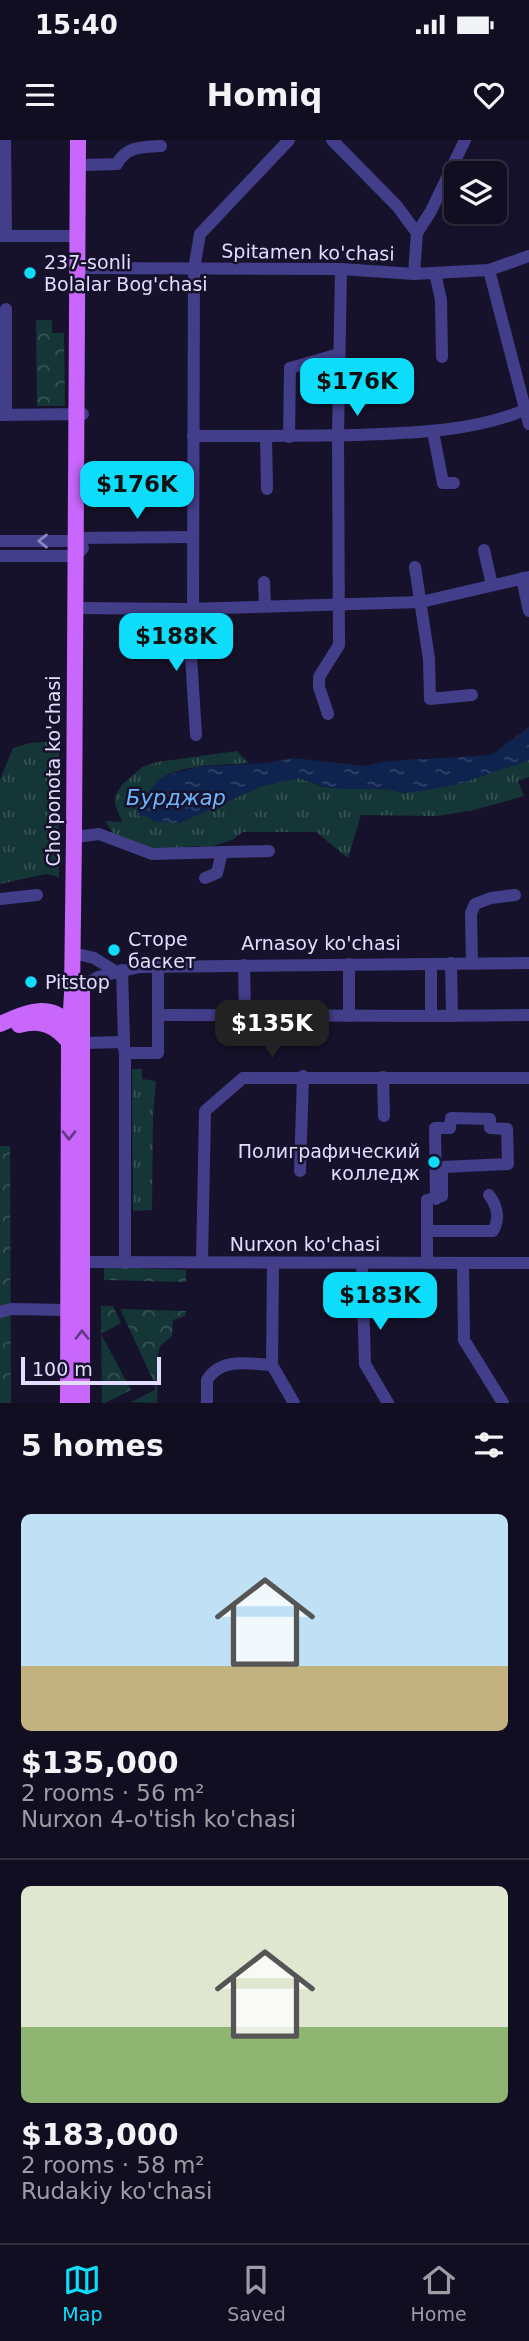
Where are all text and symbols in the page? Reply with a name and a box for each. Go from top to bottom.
text: 15:40 [35,10,118,40]
icon: menu [21,76,59,114]
text: Homiq [207,76,322,114]
icon: heart [470,76,508,114]
map controls [444,161,507,224]
button: layers [444,161,507,224]
street label: Spitamen ko'chasi [221,239,395,265]
place label: 237-sonli Bolalar Bog'chasi [44,251,208,295]
marker: 237-sonli Bolalar Bog'chasi [22,265,38,281]
pin: $176K [308,358,406,418]
text: $176K [316,368,398,394]
pin: $176K [88,462,186,521]
text: $176K [96,471,178,497]
one-way arrow [37,533,48,549]
pin: $188K [127,614,225,673]
text: $188K [135,623,217,649]
street label: Cho'ponota ko'chasi [42,675,64,867]
water label: Бурджар [126,786,226,810]
place label: Сторе баскет [128,928,196,972]
street label: Arnasoy ko'chasi [241,932,401,954]
marker: Сторе баскет [106,942,122,958]
place label: Pitstop [45,971,110,993]
marker: Pitstop [23,974,39,990]
pin: $135K [223,1000,321,1060]
text: $135K [231,1010,313,1036]
one-way arrow [61,1130,77,1141]
place label: Полиграфический колледж [238,1140,420,1184]
marker: Полиграфический колледж [426,1154,442,1170]
street label: Nurxon ko'chasi [230,1233,380,1255]
pin: $183K [331,1272,429,1332]
text: $183K [339,1282,421,1308]
one-way arrow [74,1329,90,1340]
scale bar [21,1354,161,1386]
text: 100 m [32,1358,93,1380]
icon: filters [470,1426,508,1464]
text: 5 homes [21,1428,164,1463]
icon: home [202,1559,328,1685]
text: $135,000 [21,1745,179,1780]
text: 2 rooms · 56 m² [21,1780,205,1806]
text: Nurxon 4-o'tish ko'chasi [21,1806,296,1832]
icon: home [202,1931,328,2057]
text: $183,000 [21,2117,179,2152]
text: 2 rooms · 58 m² [21,2152,205,2178]
text: Rudakiy ko'chasi [21,2178,212,2204]
tab: Map [62,2261,102,2325]
tab: Saved [227,2261,286,2325]
tab: Home [411,2261,467,2325]

